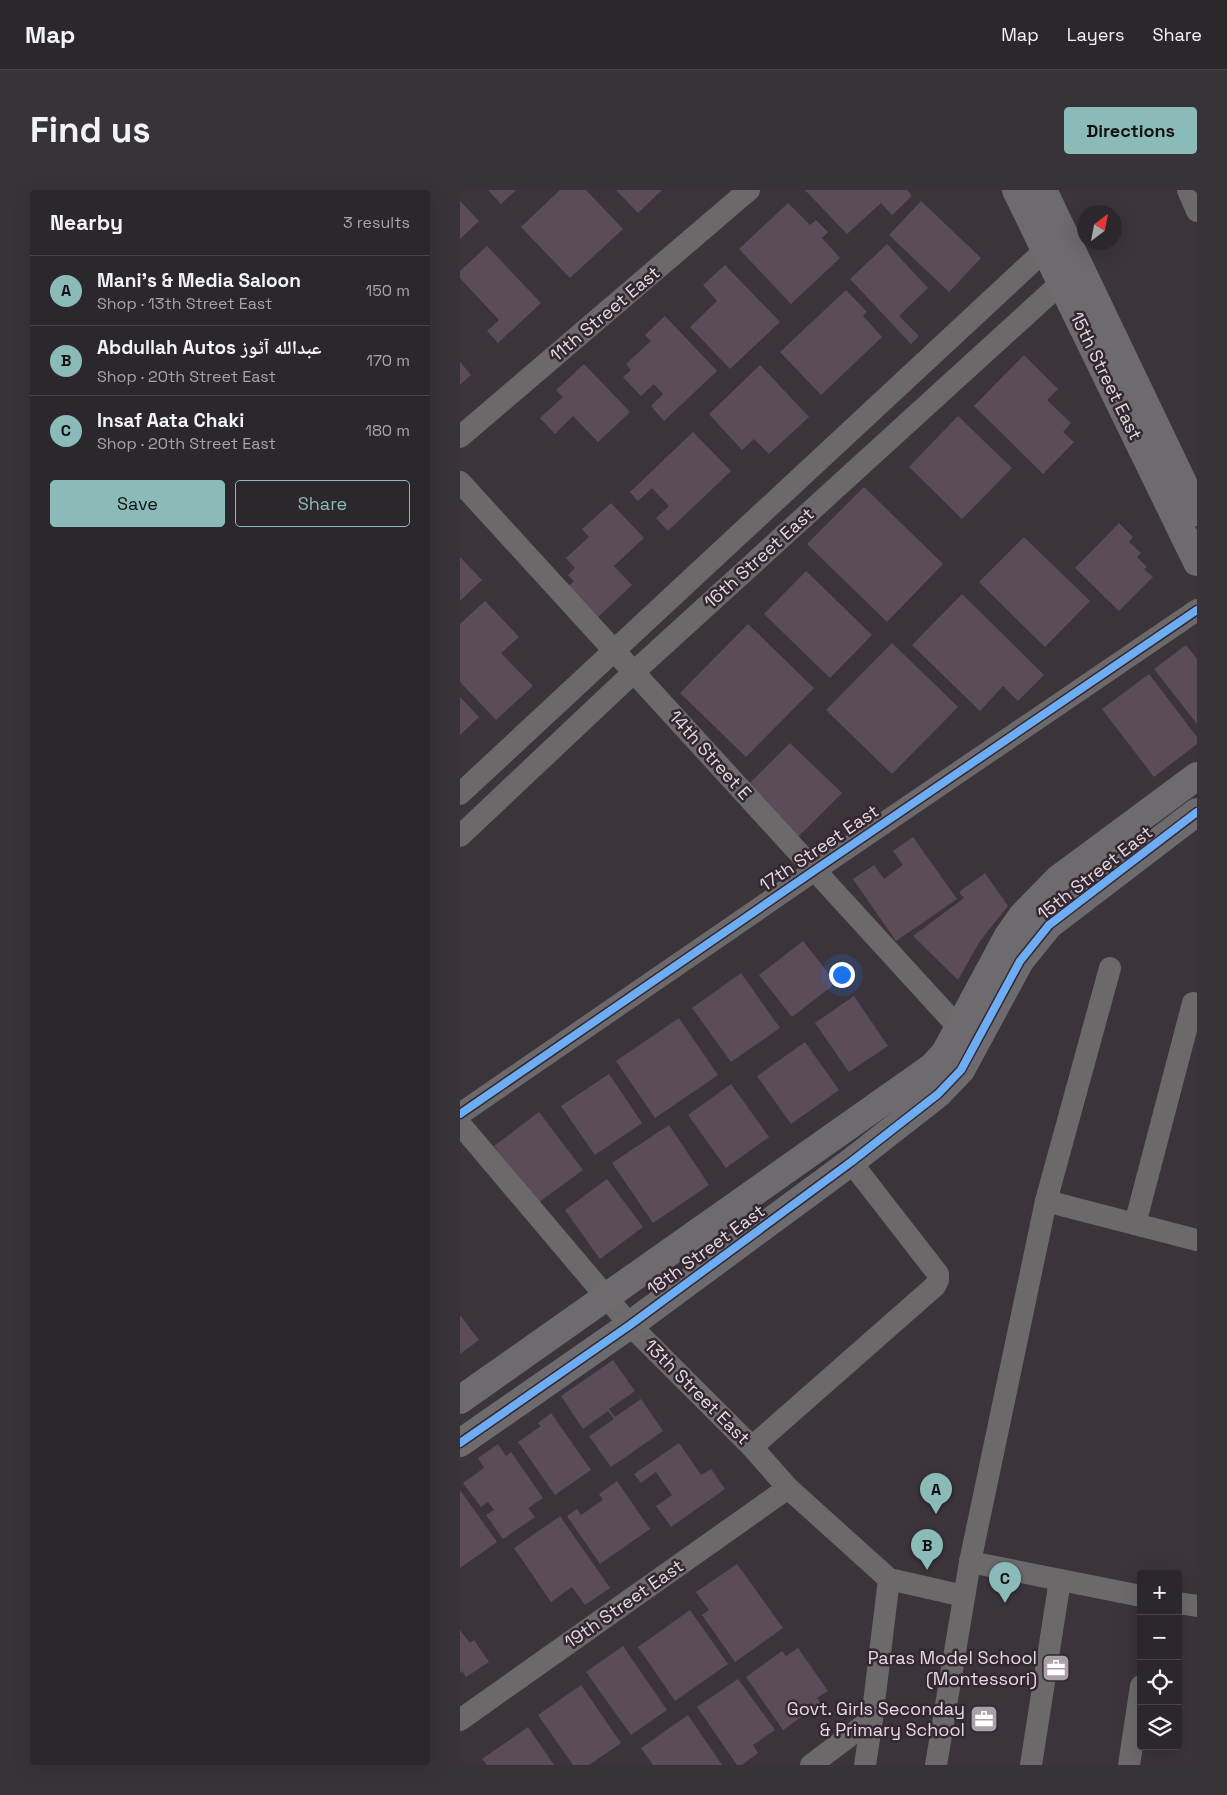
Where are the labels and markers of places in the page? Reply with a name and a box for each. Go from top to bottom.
pin: A [920,1473,952,1514]
pin: B [911,1529,943,1570]
pin: C [989,1562,1021,1603]
place label: Paras Model School (Montessori) [868,1646,1037,1690]
office icon: Paras Model School (Montessori) [1041,1653,1071,1683]
place label: Govt. Girls Seconday & Primary School [787,1697,965,1741]
office icon: Govt. Girls Seconday & Primary School [969,1704,999,1734]

